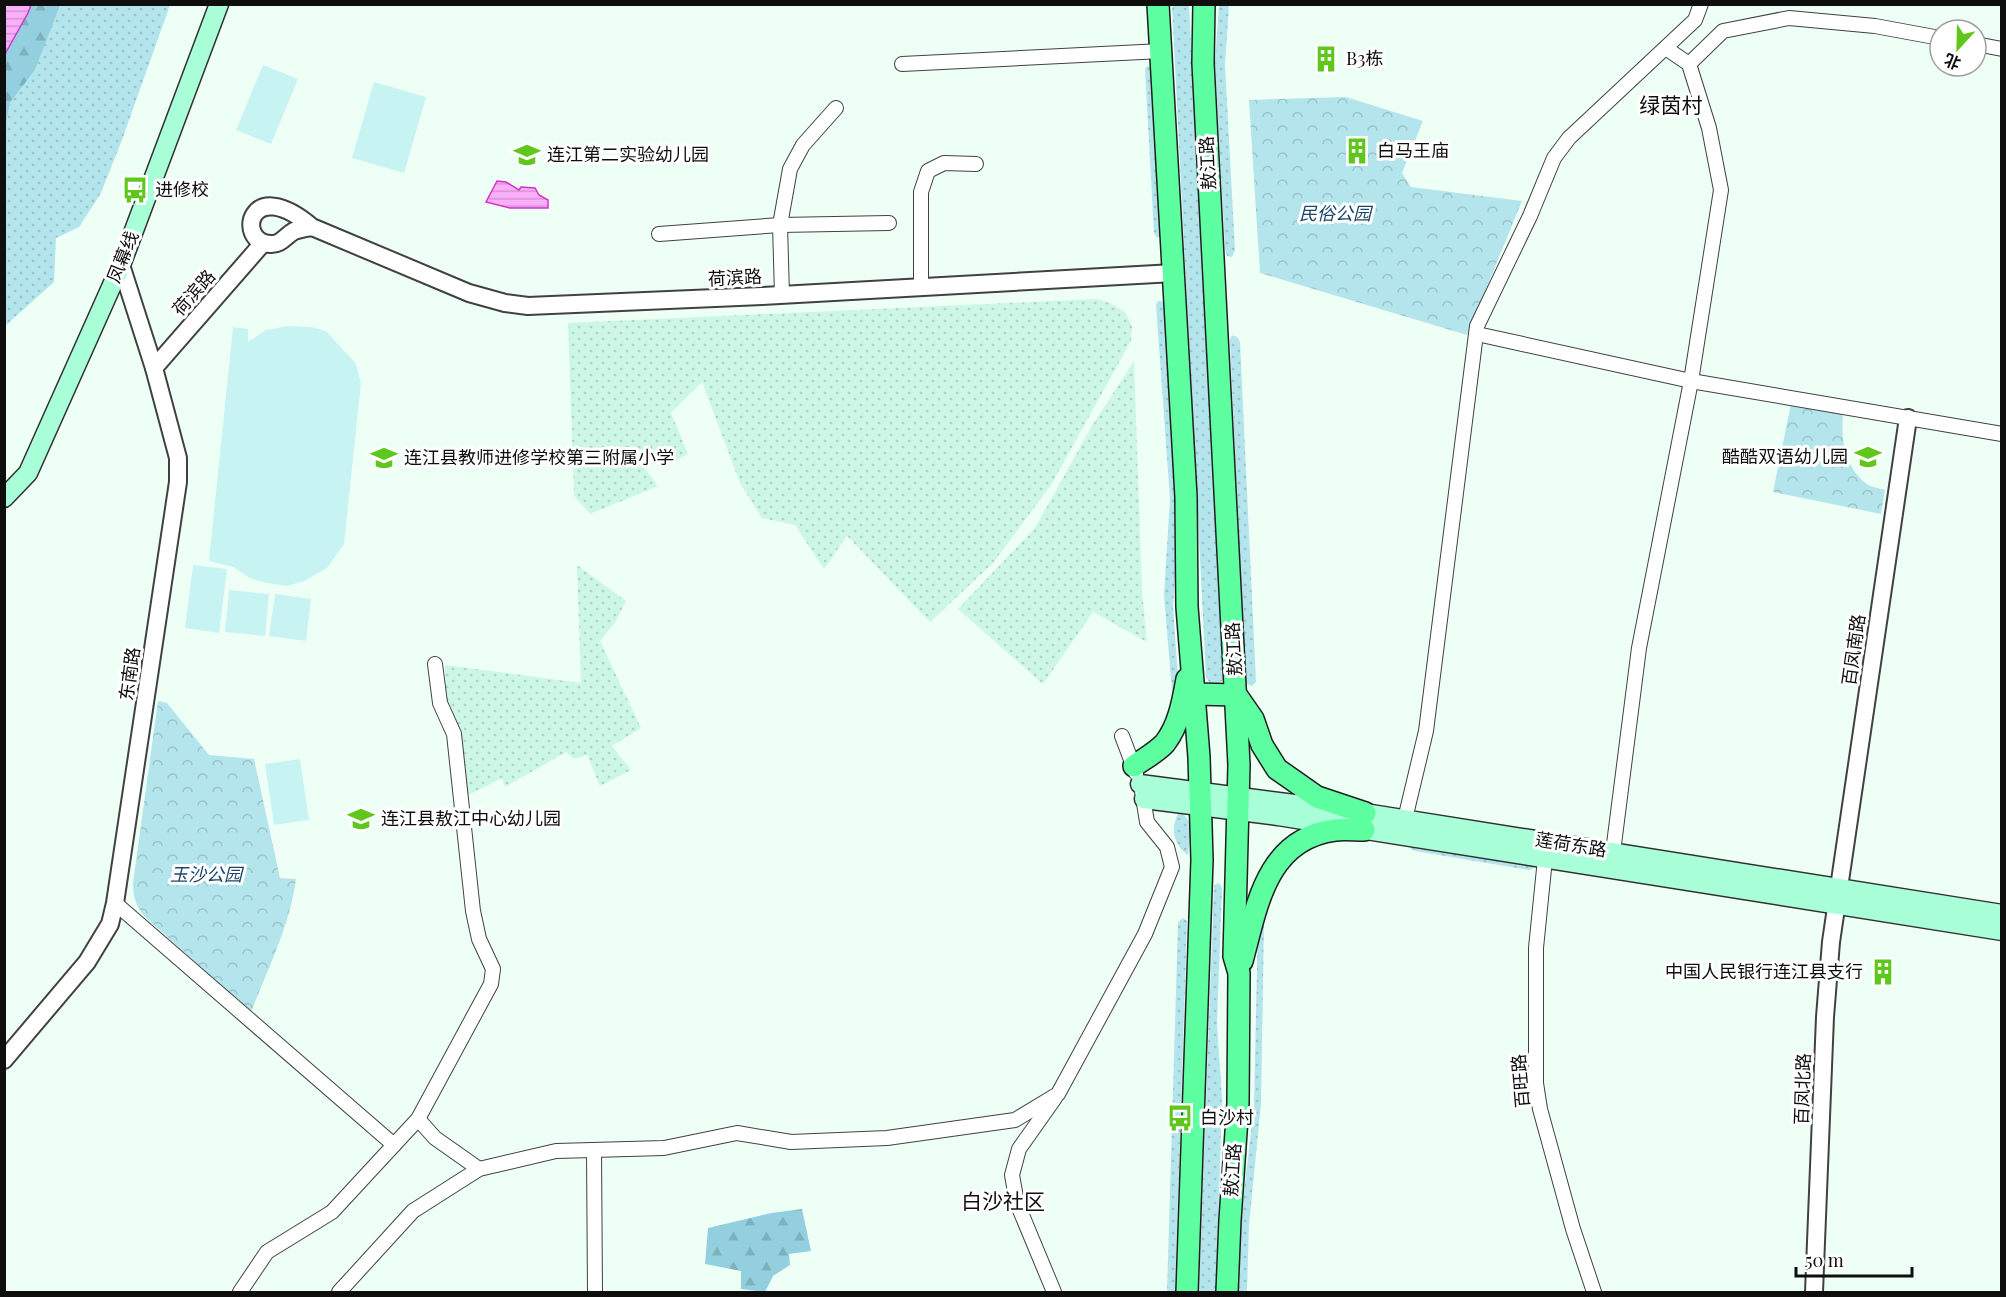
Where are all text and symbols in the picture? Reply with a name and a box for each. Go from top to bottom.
north arrow [1928,18,1988,78]
building icon: B3栋 [1311,44,1341,74]
place label: B3栋 [1346,46,1383,70]
text: 北 [1941,50,1964,75]
district label: 绿茵村 [1640,90,1703,118]
street label: 敖江路 [1194,135,1220,191]
building icon: 白马王庙 [1342,136,1372,166]
place label: 白马王庙 [1377,138,1449,162]
school or university icon: 连江第二实验幼儿园 [512,140,542,170]
place label: 连江第二实验幼儿园 [547,142,709,166]
bus stop icon: 进修校 [120,175,150,205]
place label: 进修校 [155,177,209,201]
park label: 民俗公园 [1299,201,1374,225]
street label: 凤幕线 [101,227,143,286]
street label: 荷滨路 [166,264,220,321]
street label: 荷滨路 [707,264,763,290]
school or university icon: 酷酷双语幼儿园 [1853,442,1883,472]
school or university icon: 连江县教师进修学校第三附属小学 [369,443,399,473]
place label: 酷酷双语幼儿园 [1722,444,1848,468]
place label: 连江县教师进修学校第三附属小学 [404,445,674,469]
street label: 百凤南路 [1836,613,1870,687]
street label: 敖江路 [1220,621,1246,677]
street label: 东南路 [113,645,145,702]
school or university icon: 连江县敖江中心幼儿园 [346,804,376,834]
place label: 连江县敖江中心幼儿园 [381,806,561,830]
street label: 莲荷东路 [1534,827,1609,861]
park label: 玉沙公园 [170,862,245,886]
building icon: 中国人民银行连江县支行 [1868,957,1898,987]
place label: 中国人民银行连江县支行 [1665,959,1863,983]
street label: 百旺路 [1506,1053,1534,1109]
street label: 百凤北路 [1789,1053,1815,1125]
bus stop icon: 白沙村 [1165,1103,1195,1133]
place label: 白沙村 [1200,1105,1254,1129]
street label: 敖江路 [1218,1142,1246,1198]
district label: 白沙社区 [961,1186,1045,1214]
scale bar [1796,1240,1912,1278]
text: 50 m [1805,1248,1844,1272]

